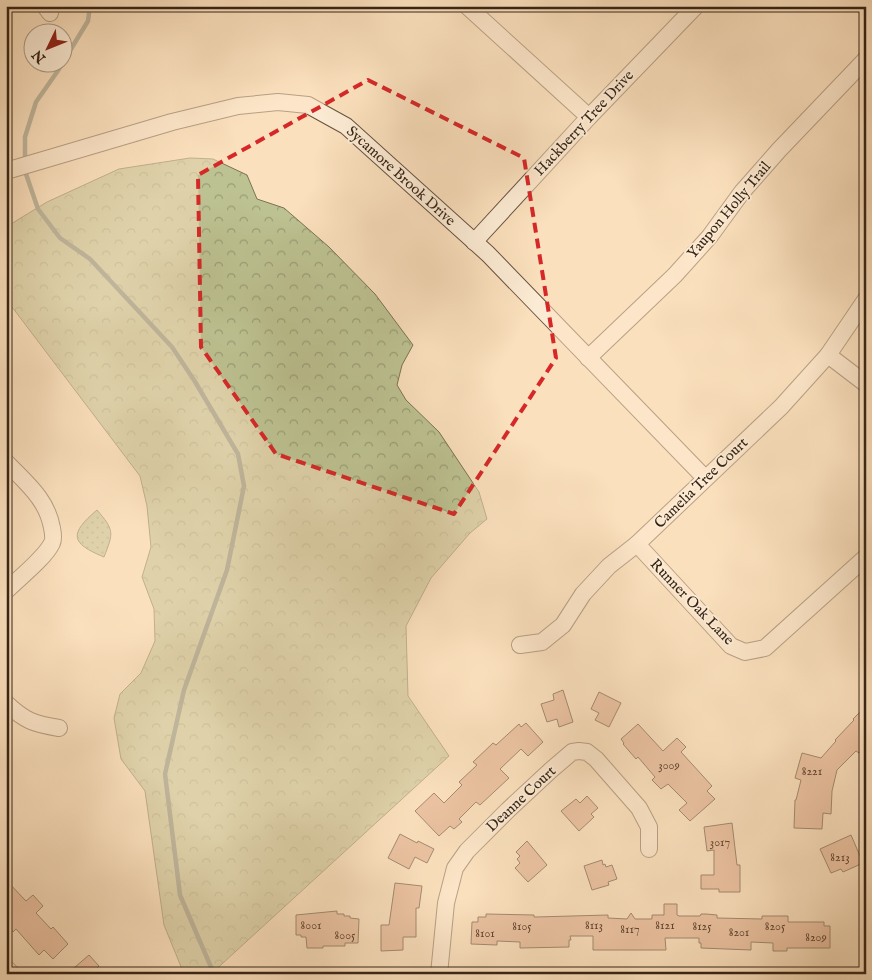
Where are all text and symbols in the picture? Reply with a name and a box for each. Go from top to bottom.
north arrow [22,22,72,72]
text: N [29,46,51,67]
street label: Hackberry Tree Drive [530,66,638,180]
street label: Sycamore Brook Drive [342,122,460,230]
street label: Yaupon Holly Trail [683,157,776,262]
street label: Camelia Tree Court [650,433,752,533]
street label: Runner Oak Lane [646,555,738,649]
house number: 3009 [658,758,680,773]
street label: Deanne Court [482,762,560,836]
house number: 8221 [802,764,822,779]
house number: 3017 [710,835,730,850]
house number: 8213 [830,850,850,865]
house number: 8001 [301,918,321,933]
house number: 8113 [585,918,603,933]
house number: 8121 [655,918,675,933]
house number: 8105 [512,919,532,934]
house number: 8125 [692,919,712,934]
house number: 8205 [765,919,786,934]
house number: 8117 [620,922,640,937]
house number: 8201 [729,925,749,940]
house number: 8101 [475,926,495,941]
house number: 8005 [335,928,356,943]
house number: 8209 [805,930,827,945]

